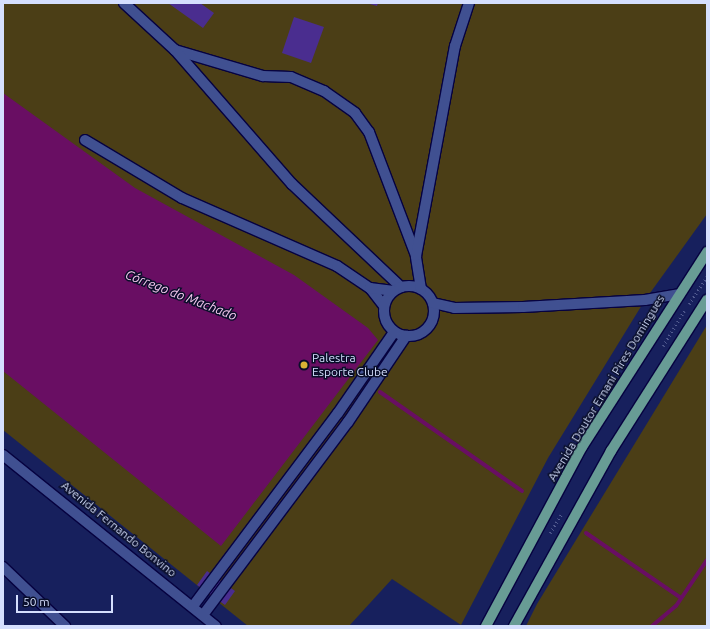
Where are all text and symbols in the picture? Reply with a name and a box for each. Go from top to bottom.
water label: Córrego do Machado [123,267,239,323]
street label: Avenida Doutor Ernani Pires Domingues [545,292,667,484]
place label: Palestra Esporte Clube [312,351,388,379]
marker: Palestra Esporte Clube [299,360,309,370]
street label: Avenida Fernando Bonvino [58,478,180,580]
scale bar [18,587,115,613]
text: 50 m [23,595,50,608]

